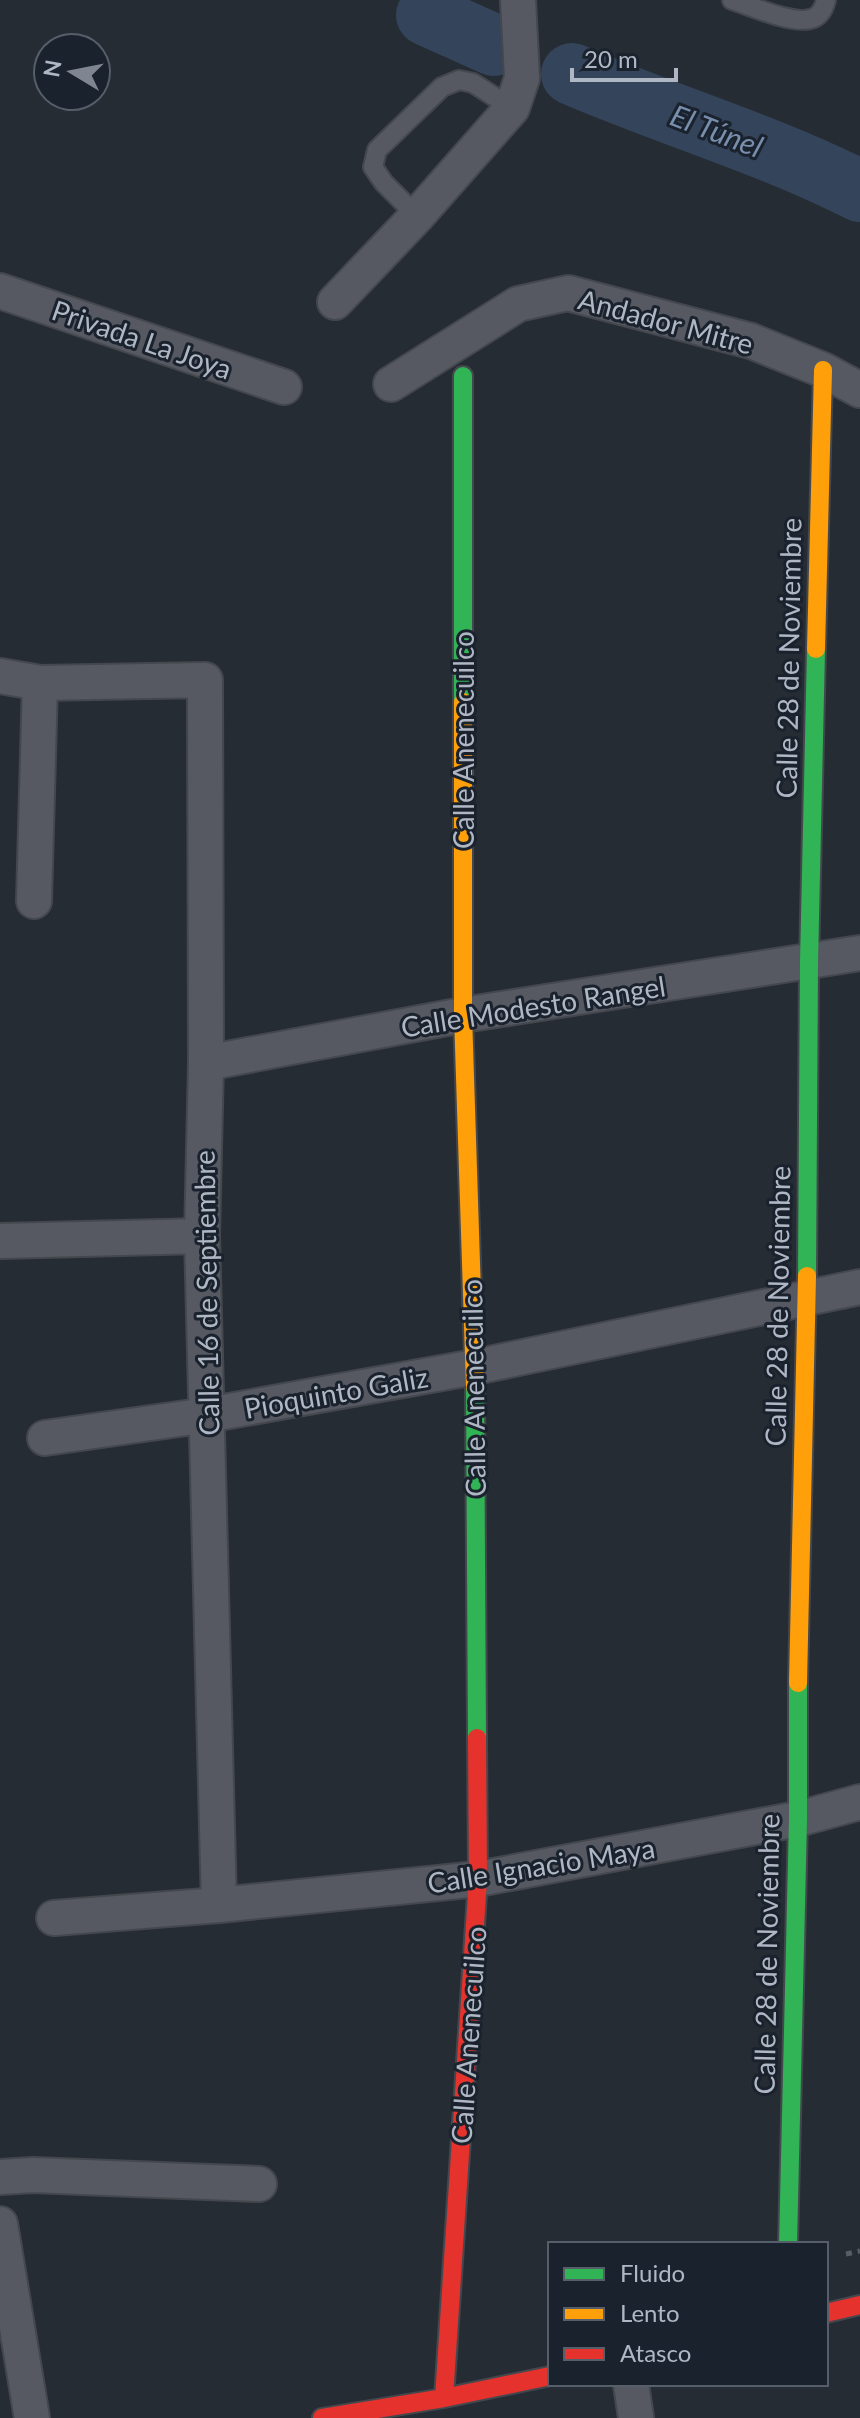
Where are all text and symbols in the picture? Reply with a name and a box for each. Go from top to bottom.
north arrow [32,32,112,112]
scale bar [572,32,676,82]
text: 20 m [584,44,638,73]
text: N [37,58,67,79]
water label: El Túnel [666,96,768,164]
street label: Andador Mitre [575,281,757,361]
street label: Privada La Joya [48,292,236,386]
street label: Calle 28 de Noviembre [769,517,807,799]
street label: Calle Anenecuilco [446,631,480,849]
street label: Calle Modesto Rangel [398,968,668,1044]
street label: Calle 16 de Septiembre [187,1150,225,1436]
street label: Calle 28 de Noviembre [758,1165,796,1447]
street label: Calle Anenecuilco [454,1279,492,1497]
street label: Pioquinto Galiz [241,1359,431,1425]
street label: Calle 28 de Noviembre [747,1813,785,2095]
street label: Calle Ignacio Maya [425,1830,657,1900]
street label: Calle Anenecuilco [443,1925,493,2145]
legend [548,2242,828,2386]
text: Fluido [620,2258,685,2287]
text: Lento [620,2298,680,2327]
text: Atasco [620,2338,691,2367]

